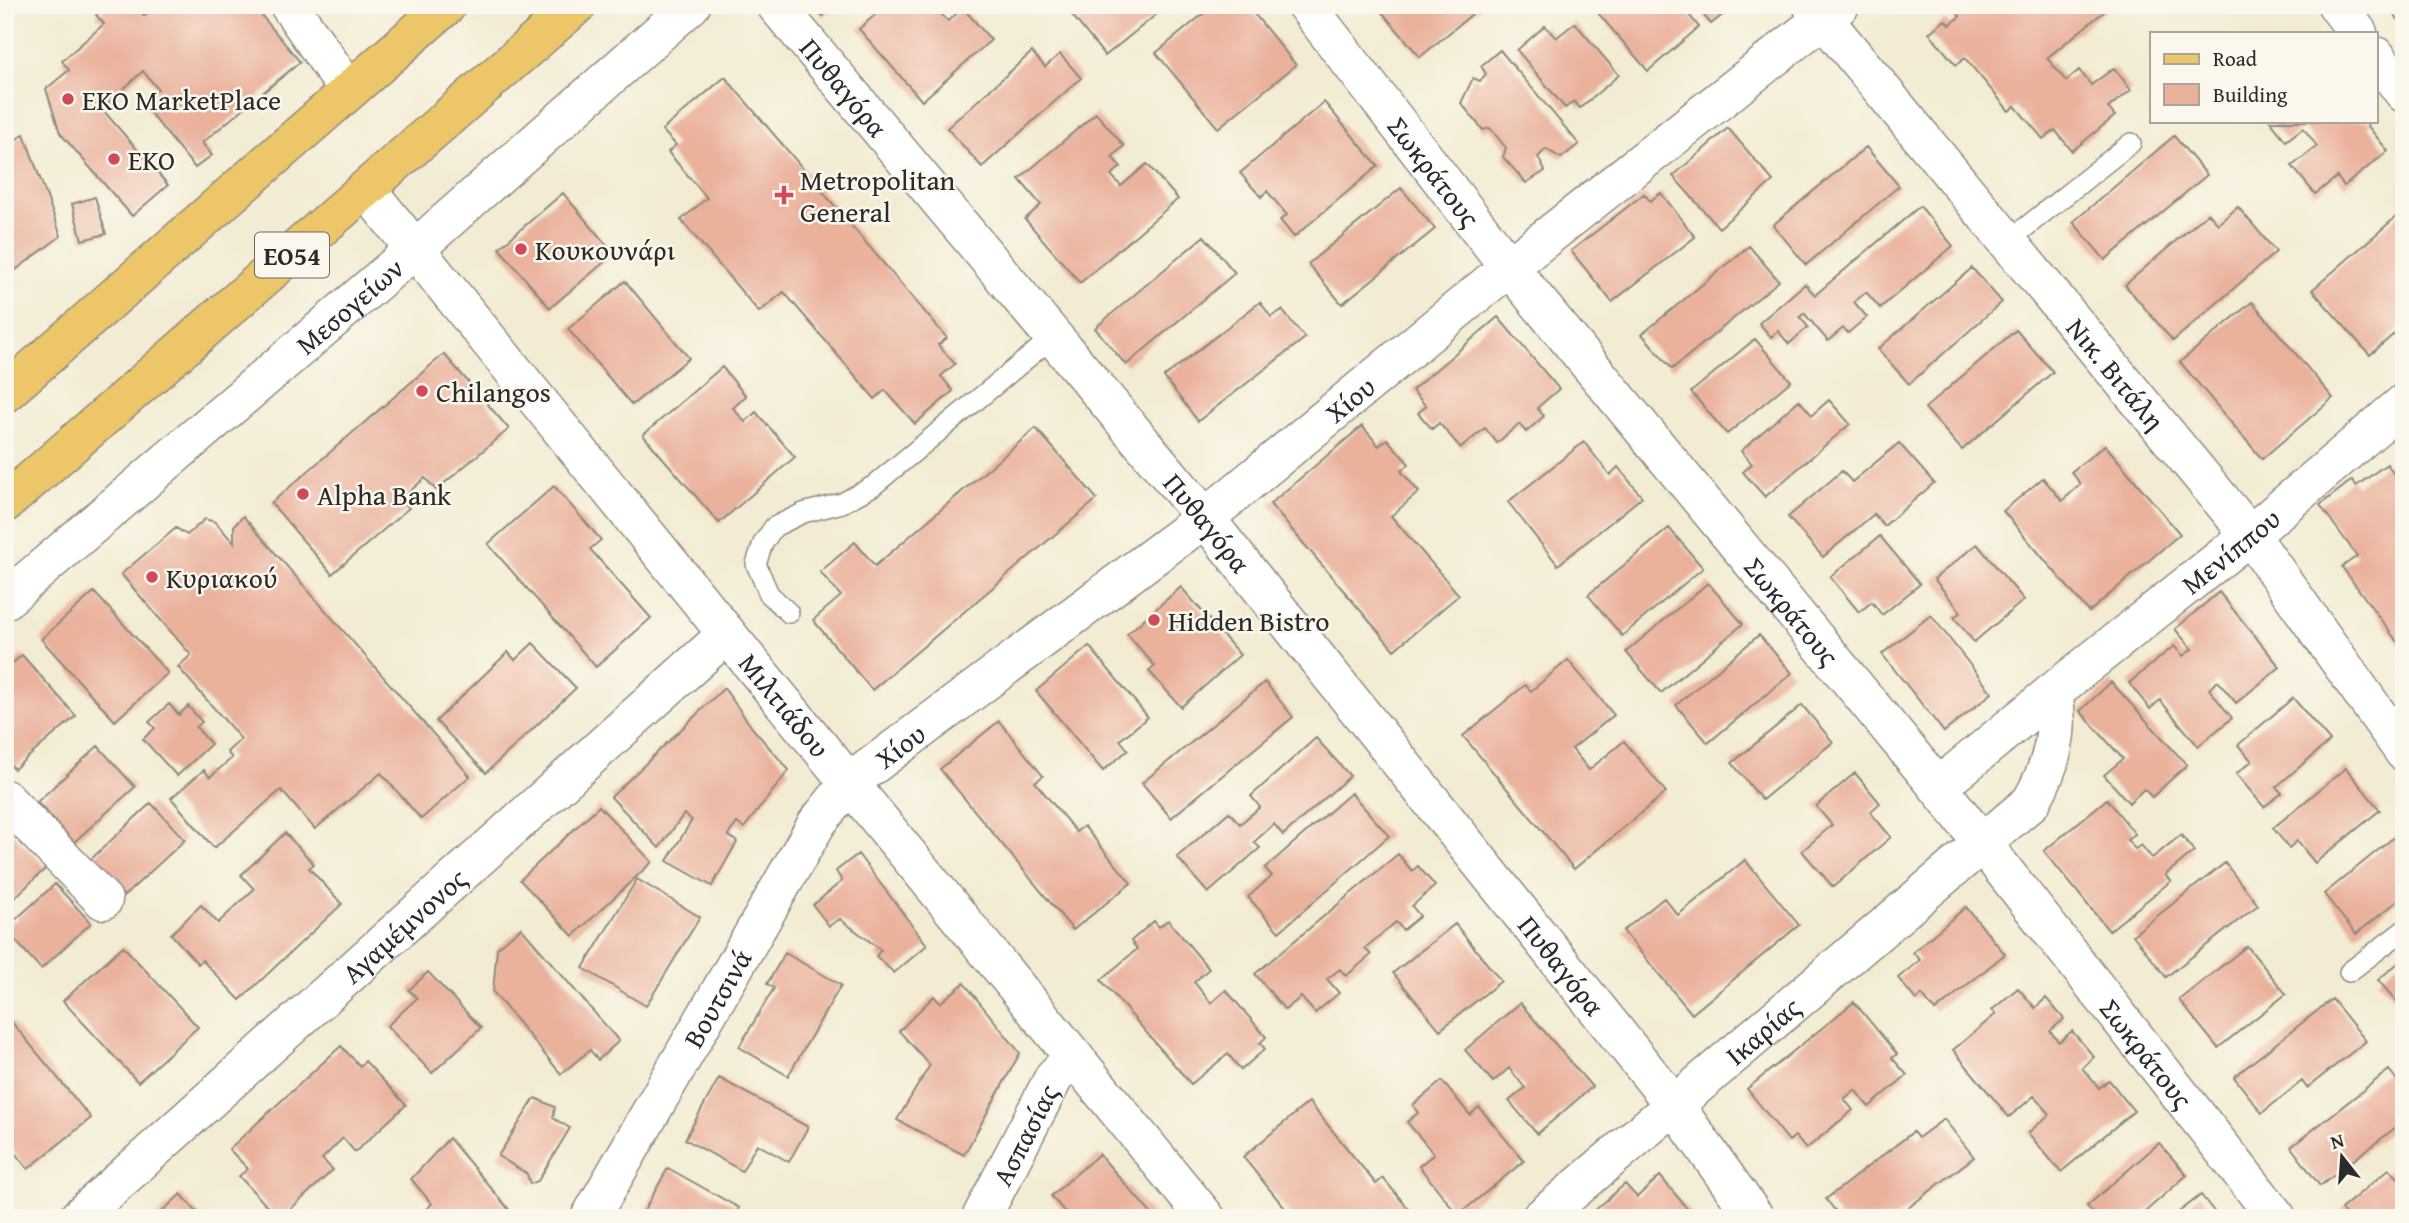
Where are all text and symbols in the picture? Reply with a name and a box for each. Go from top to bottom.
street label: Πυθαγόρα [791,28,898,146]
legend [2150,32,2378,122]
text: Road [2213,43,2258,74]
place label: EKO MarketPlace [82,79,281,120]
text: Building [2213,79,2288,110]
marker: EKO MarketPlace [60,91,76,107]
street label: Σωκράτους [1378,107,1491,235]
place label: EKO [128,139,175,180]
marker: EKO [106,151,122,167]
place label: Metropolitan General [800,159,956,232]
marker: Metropolitan General [774,185,794,205]
place label: Κουκουνάρι [535,229,676,270]
road number: ΕΟ54 [255,232,329,278]
marker: Κουκουνάρι [513,241,529,257]
street label: Μεσογείων [286,247,412,364]
street label: Νικ. Βιτάλη [2057,308,2176,439]
street label: Χίου [1316,366,1383,432]
place label: Chilangos [436,371,551,412]
marker: Chilangos [414,383,430,399]
street label: Πυθαγόρα [1155,463,1261,581]
place label: Alpha Bank [317,474,452,515]
marker: Alpha Bank [295,486,311,502]
street label: Μενίππου [2172,498,2289,603]
street label: Σωκράτους [1735,547,1850,674]
place label: Κυριακού [166,557,277,598]
marker: Κυριακού [144,569,160,585]
place label: Hidden Bistro [1168,600,1330,641]
marker: Hidden Bistro [1146,612,1162,628]
street label: Μιλτιάδου [730,644,840,766]
street label: Χίου [866,713,934,778]
street label: Αγαμέμνονος [332,858,475,992]
street label: Πυθαγόρα [1509,906,1615,1024]
street label: Βουτσινά [672,941,761,1055]
street label: Ικαρίας [1715,986,1809,1074]
street label: Σωκράτους [2091,989,2204,1117]
street label: Ασπασίας [981,1076,1068,1193]
north arrow [2308,1122,2378,1192]
text: N [2327,1125,2347,1156]

